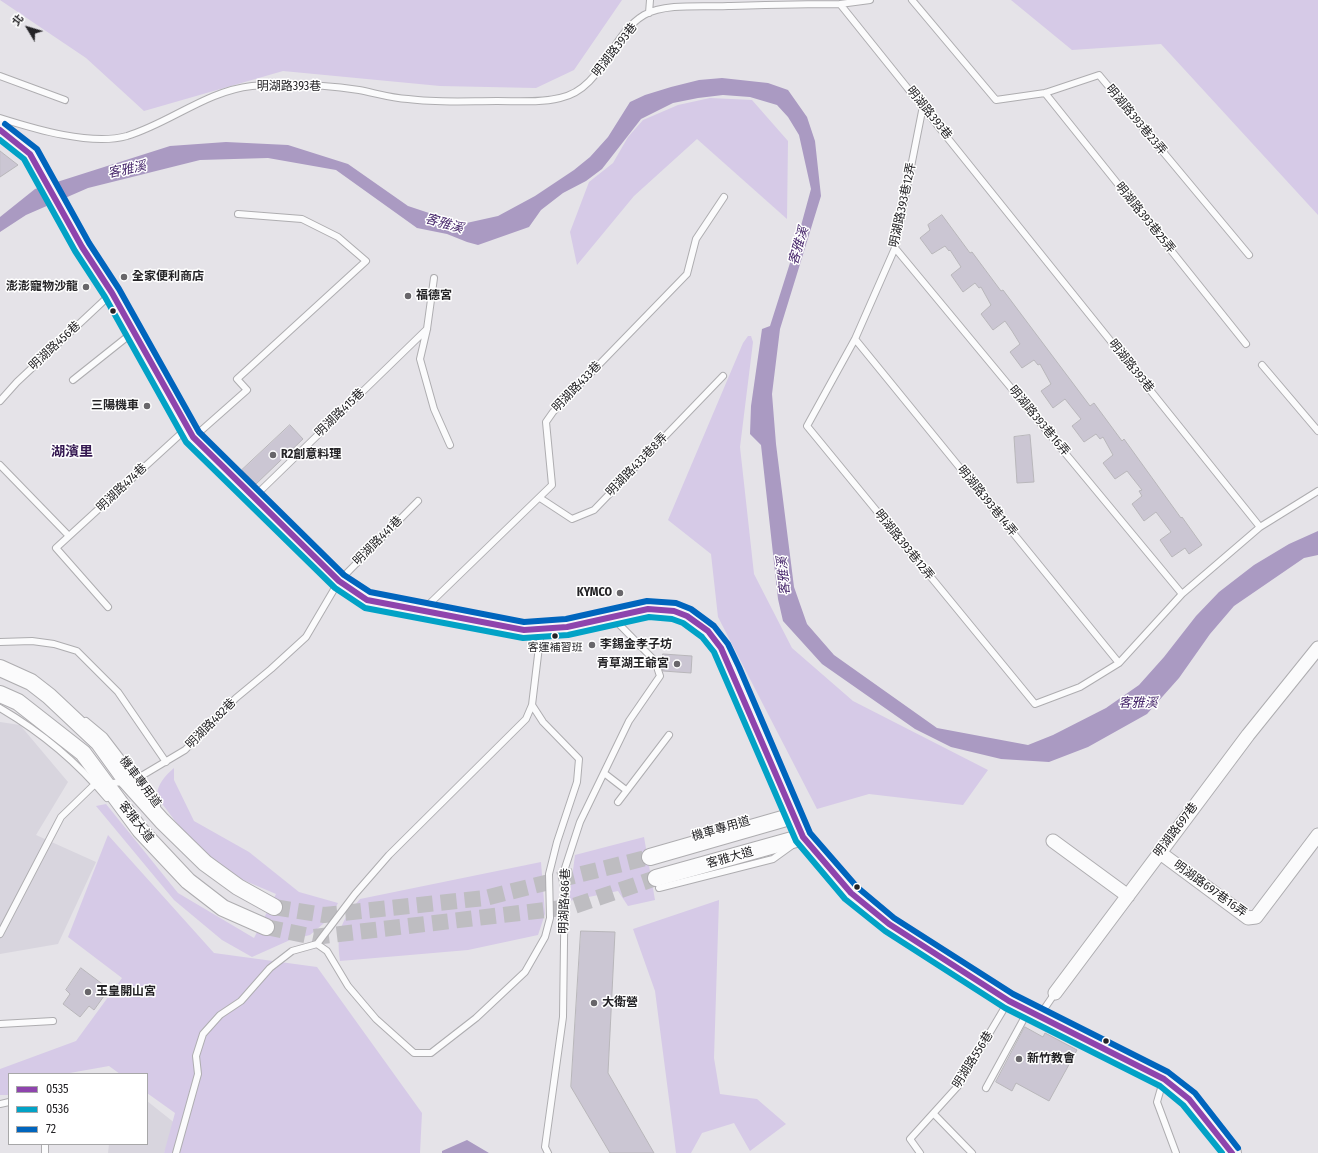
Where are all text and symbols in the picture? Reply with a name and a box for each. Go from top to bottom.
north arrow [8,8,48,48]
text: 北 [10,12,27,29]
street label: 明湖路393巷 [590,20,640,80]
street label: 明湖路393巷 [257,80,321,94]
street label: 明湖路393巷23弄 [1103,82,1169,158]
street label: 明湖路393巷 [903,83,955,143]
water label: 客雅溪 [106,158,148,182]
street label: 明湖路393巷12弄 [887,161,919,249]
street label: 明湖路393巷25弄 [1112,180,1178,256]
water label: 客雅溪 [423,211,465,237]
water label: 客雅溪 [786,225,812,267]
place label: 全家便利商店 [132,270,204,284]
marker: 全家便利商店 [119,272,129,282]
place label: 澎澎寵物沙龍 [6,280,78,294]
marker: 澎澎寵物沙龍 [81,282,91,292]
place label: 福德宮 [416,289,452,303]
marker: 福德宮 [403,291,413,301]
unlabelled marker [108,306,118,316]
street label: 明湖路456巷 [26,319,84,373]
street label: 明湖路393巷 [1105,336,1157,396]
street label: 明湖路433巷 [549,359,605,415]
street label: 明湖路393巷16弄 [1006,383,1072,459]
street label: 明湖路415巷 [312,386,368,440]
place label: 三陽機車 [91,399,139,413]
marker: 三陽機車 [142,401,152,411]
street label: 明湖路433巷8弄 [603,430,671,500]
district label: 湖濱里 [51,444,93,460]
place label: R2創意料理 [281,448,341,462]
marker: R2創意料理 [268,450,278,460]
street label: 明湖路474巷 [94,461,150,515]
street label: 明湖路393巷14弄 [954,463,1020,539]
street label: 明湖路393巷12弄 [871,507,937,583]
street label: 明湖路441巷 [350,513,406,569]
water label: 客雅溪 [775,556,793,596]
place label: KYMCO [577,586,612,600]
marker: KYMCO [615,588,625,598]
marker: 客運補習班 [550,631,560,641]
place label: 李錫金孝子坊 [600,638,672,652]
marker: 李錫金孝子坊 [587,640,597,650]
place label: 客運補習班 [528,641,582,655]
place label: 青草湖王爺宮 [597,657,669,671]
marker: 青草湖王爺宮 [672,659,682,669]
water label: 客雅溪 [1119,695,1157,711]
street label: 明湖路482巷 [183,696,239,752]
street label: 機車專用道 [116,754,164,810]
street label: 客雅大道 [116,799,156,845]
street label: 明湖路697巷 [1151,800,1201,860]
street label: 機車專用道 [690,814,752,844]
street label: 客雅大道 [705,844,755,872]
street label: 明湖路697巷16弄 [1171,858,1249,920]
street label: 明湖路486巷 [557,868,573,934]
unlabelled marker [852,882,862,892]
place label: 玉皇開山宮 [96,985,156,999]
marker: 玉皇開山宮 [83,987,93,997]
place label: 大衛營 [602,996,638,1010]
marker: 大衛營 [589,998,599,1008]
street label: 明湖路556巷 [950,1029,996,1091]
unlabelled marker [1101,1036,1111,1046]
place label: 新竹教會 [1027,1052,1075,1066]
marker: 新竹教會 [1014,1054,1024,1064]
legend [8,1073,148,1145]
text: 0535 [46,1082,69,1096]
text: 0536 [46,1102,69,1116]
text: 72 [46,1122,56,1136]

